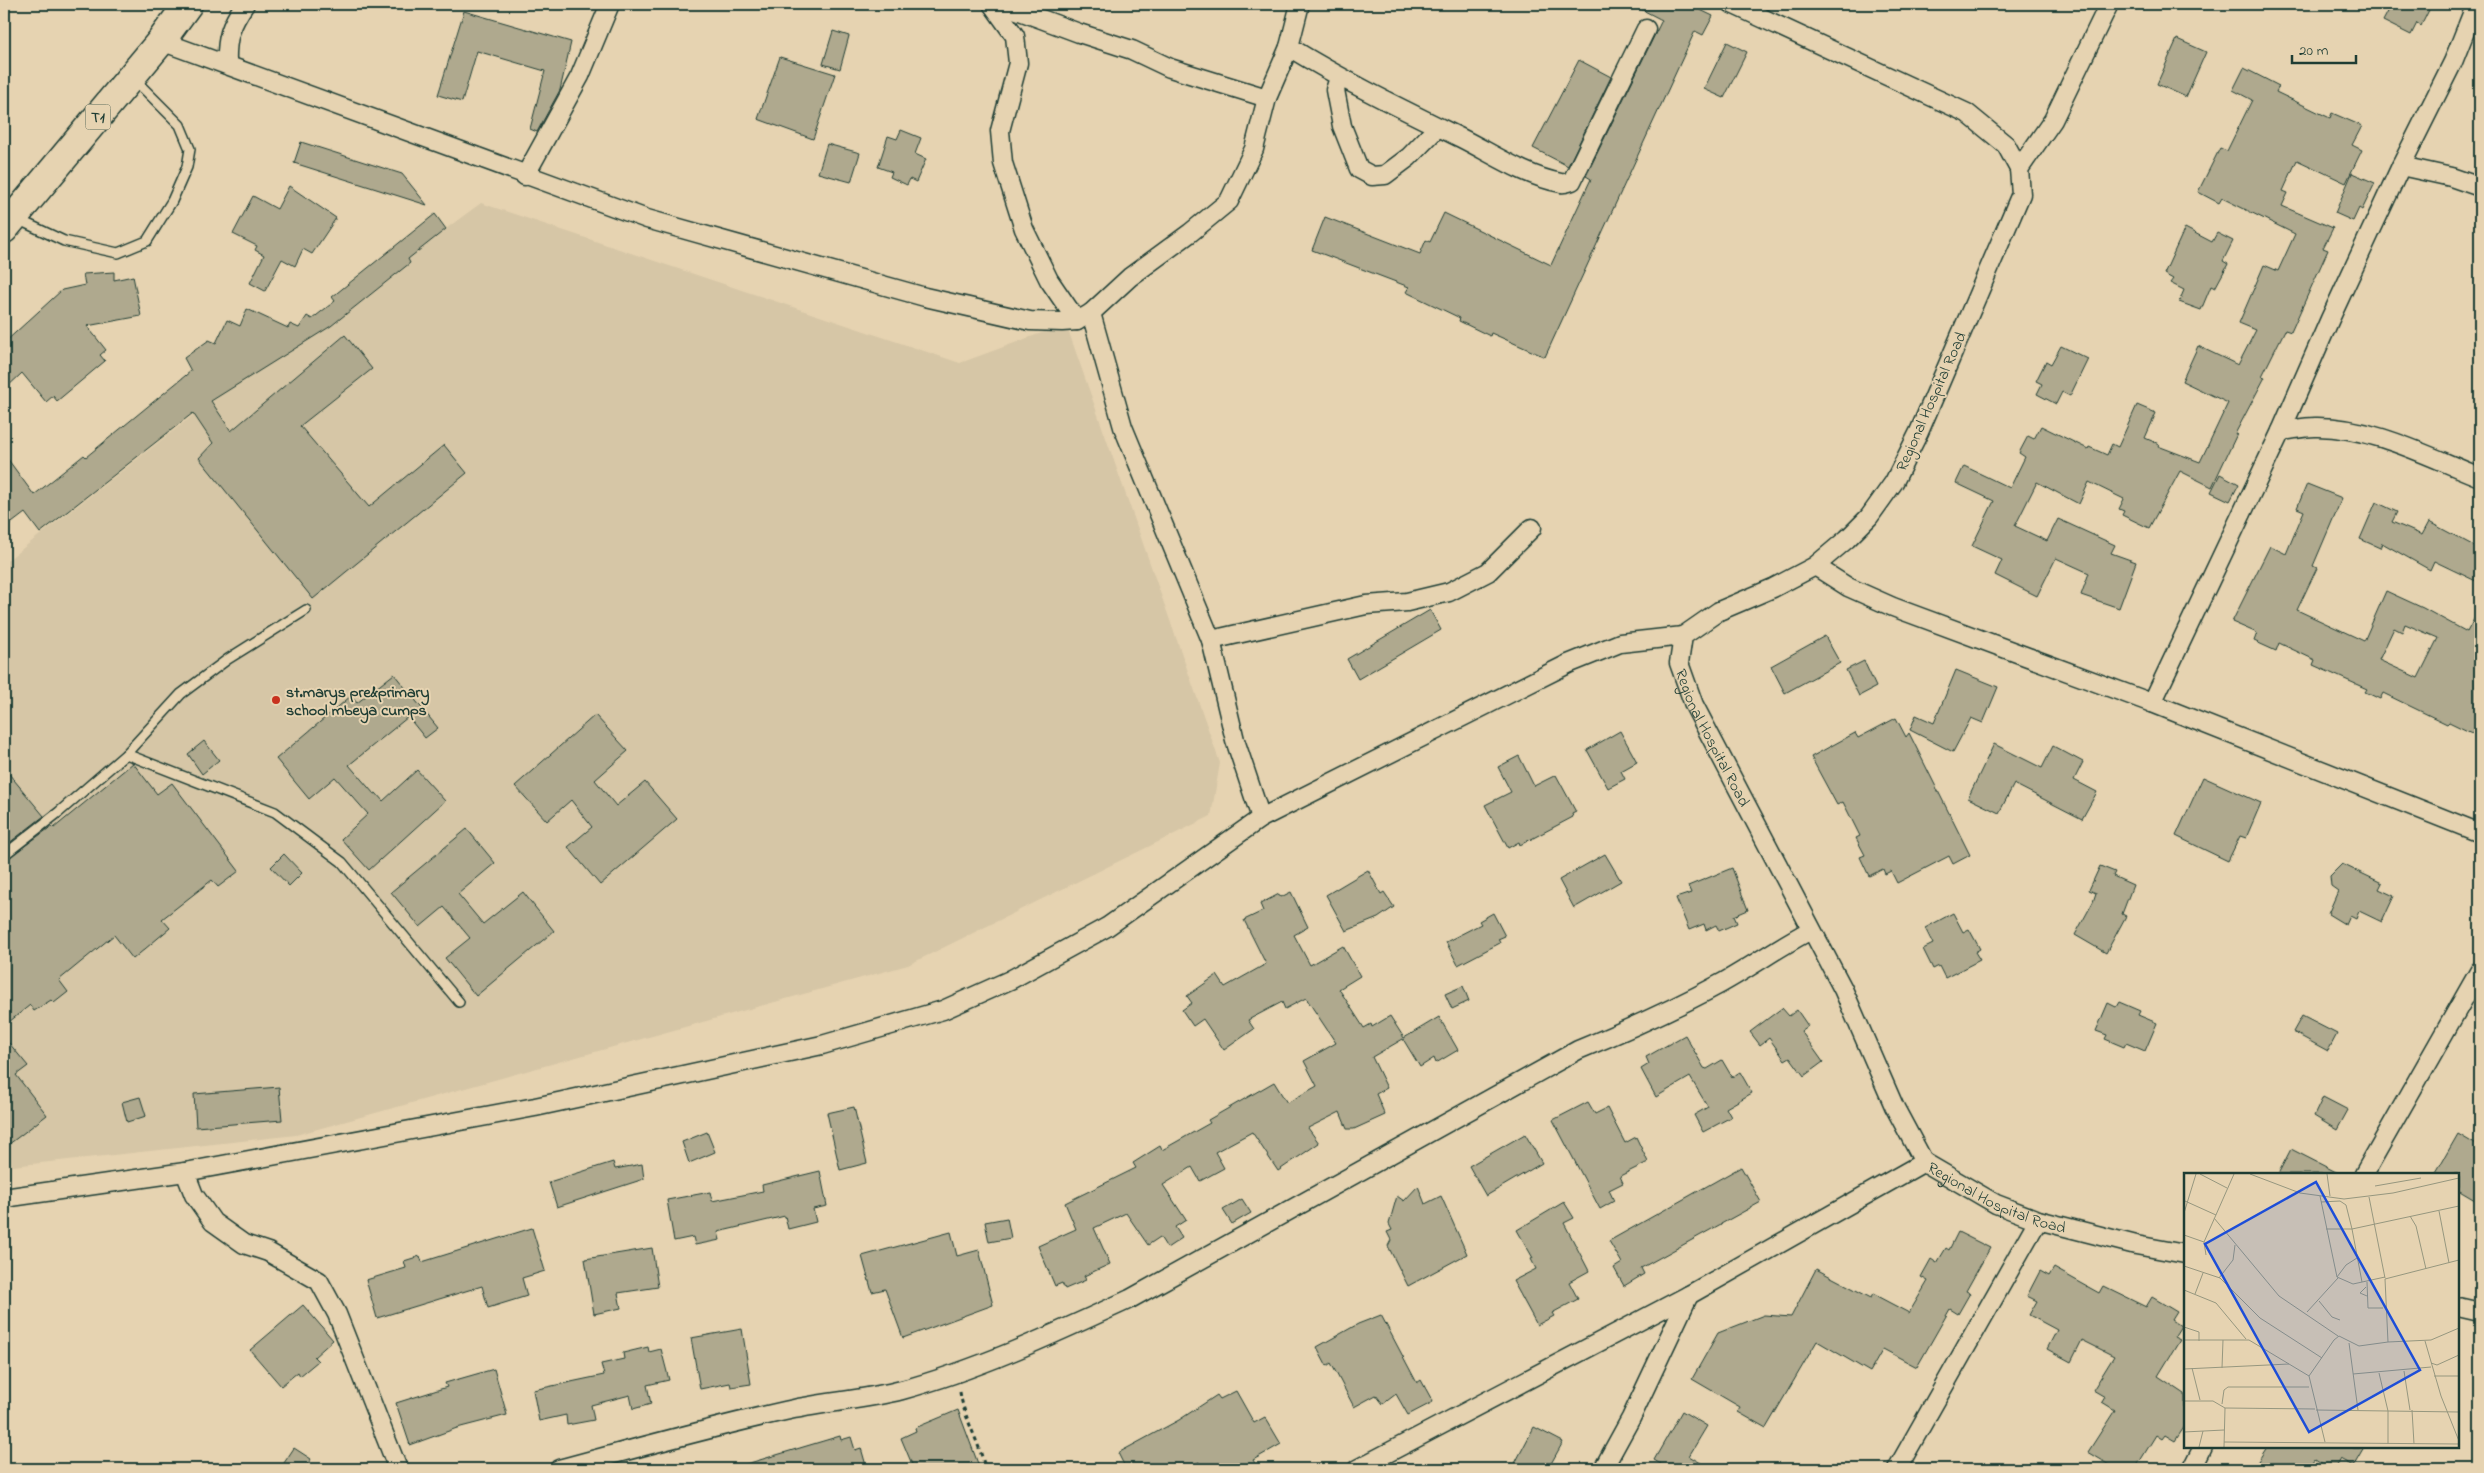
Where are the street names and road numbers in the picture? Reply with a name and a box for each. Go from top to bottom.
road number: T1 [86,104,110,130]
street label: Regional Hospital Road [1890,328,1973,475]
street label: Regional Hospital Road [1668,666,1755,811]
street label: Regional Hospital Road [1922,1157,2068,1241]

